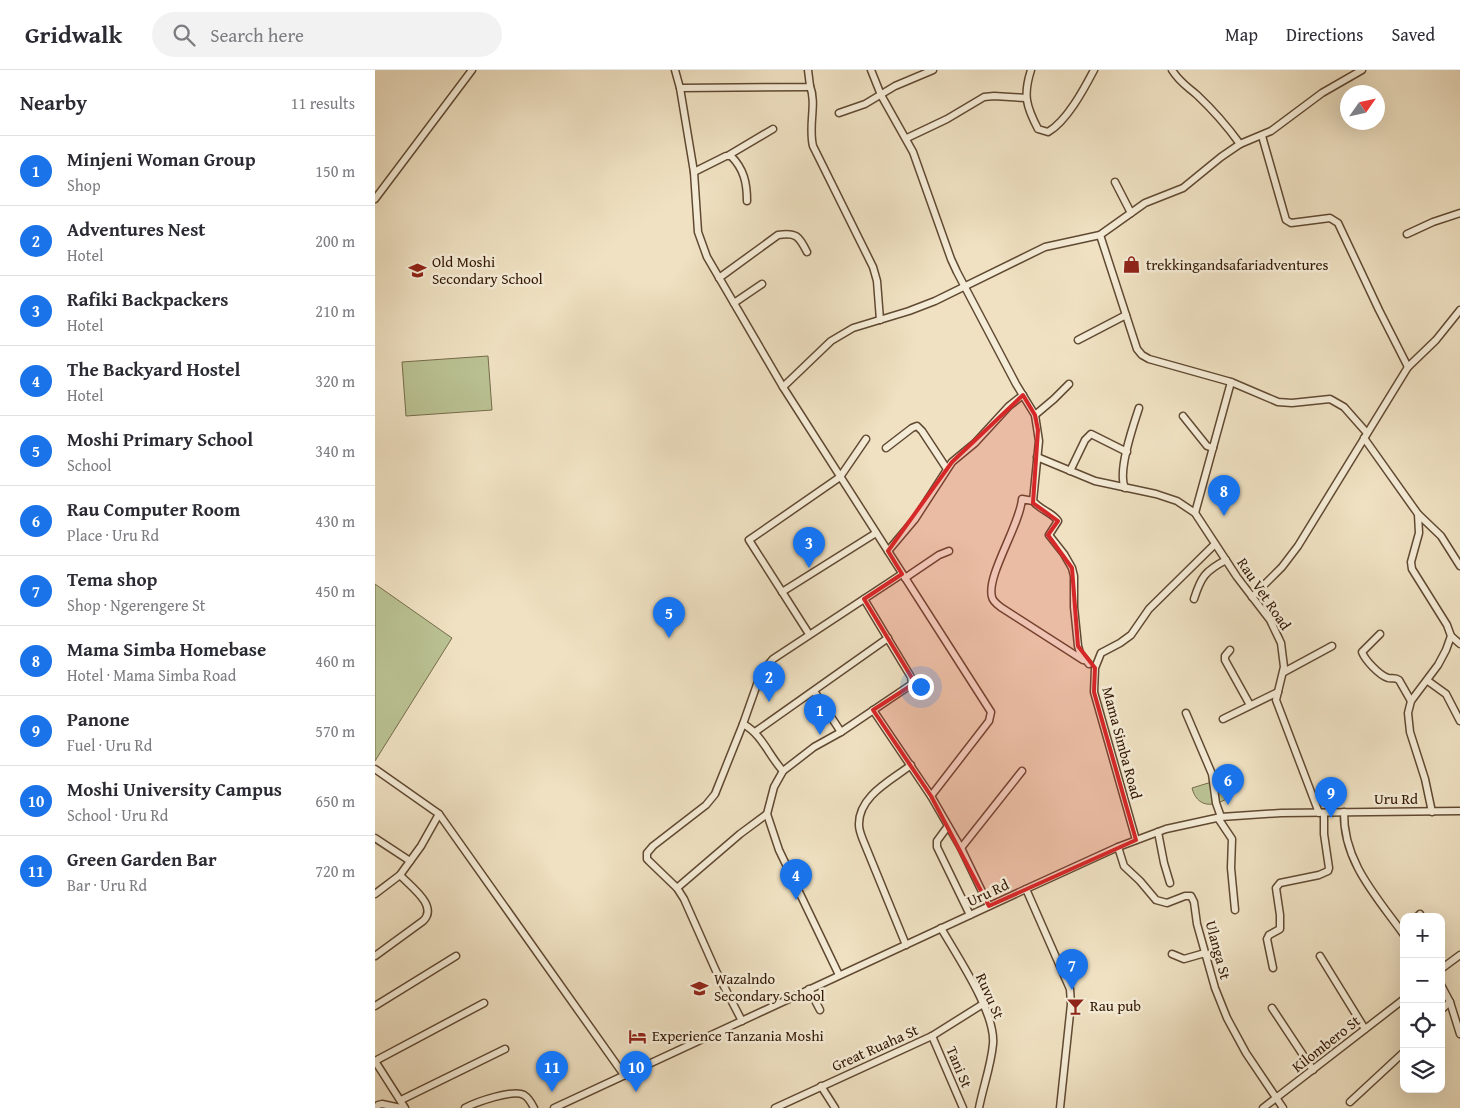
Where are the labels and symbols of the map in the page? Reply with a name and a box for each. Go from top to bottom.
north arrow [1340,85,1385,130]
place label: Old Moshi Secondary School [432,251,543,289]
place label: trekkingandsafariadventures [1146,254,1329,275]
shop icon: trekkingandsafariadventures [1122,255,1142,275]
school or university icon: Old Moshi Secondary School [408,261,428,281]
pin: 8 [1208,475,1240,516]
pin: 3 [793,527,825,568]
street label: Rau Vet Road [1232,553,1296,634]
pin: 5 [653,597,685,638]
pin: 2 [753,661,785,702]
your location [908,674,934,700]
street label: Mama Simba Road [1097,684,1148,801]
pin: 1 [804,694,836,735]
pin: 6 [1212,764,1244,805]
pin: 9 [1315,777,1347,818]
street label: Uru Rd [1374,788,1418,809]
pin: 4 [780,859,812,900]
street label: Uru Rd [963,874,1012,911]
street label: Ulanga St [1201,918,1237,982]
pin: 7 [1056,949,1088,990]
place label: Wazalndo Secondary School [714,968,825,1006]
street label: Ruvu St [971,969,1010,1023]
school or university icon: Wazalndo Secondary School [690,978,710,998]
place label: Rau pub [1090,995,1141,1016]
bar icon: Rau pub [1066,996,1086,1016]
street label: Kilombero St [1287,1010,1365,1077]
street label: Great Ruaha St [828,1019,922,1076]
place label: Experience Tanzania Moshi [652,1025,824,1046]
hotel icon: Experience Tanzania Moshi [628,1026,648,1046]
street label: Tani St [941,1043,978,1092]
pin: 11 [536,1051,568,1092]
pin: 10 [620,1051,652,1092]

